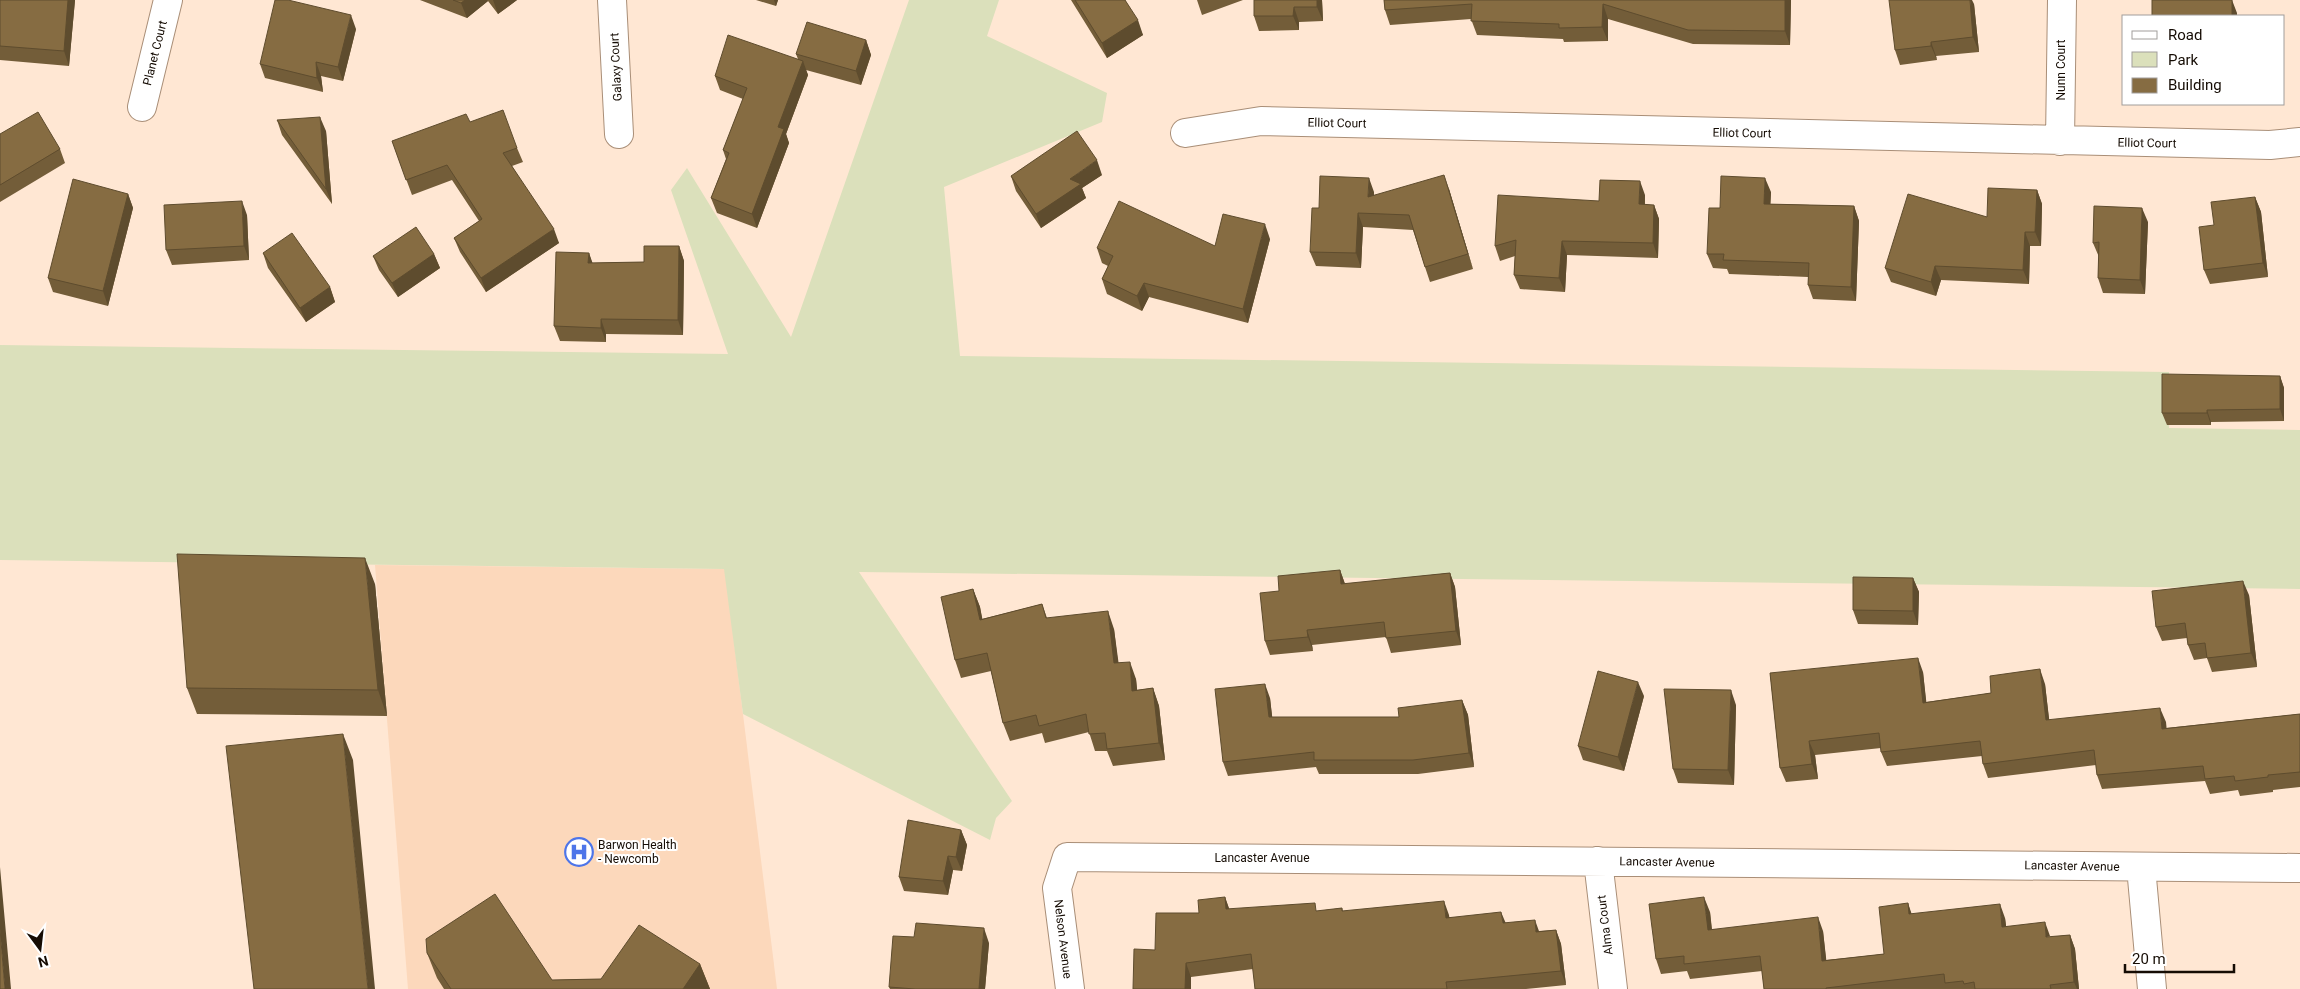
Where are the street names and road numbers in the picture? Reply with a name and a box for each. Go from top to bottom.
street label: Planet Court [140,19,170,87]
street label: Galaxy Court [607,32,625,101]
street label: Nunn Court [2054,39,2068,100]
street label: Elliot Court [1307,115,1367,131]
street label: Elliot Court [1712,125,1772,141]
street label: Elliot Court [2117,135,2177,151]
street label: Lancaster Avenue [1214,851,1310,865]
street label: Lancaster Avenue [1619,854,1715,870]
street label: Lancaster Avenue [2024,858,2120,874]
street label: Alma Court [1594,894,1616,956]
street label: Nelson Avenue [1051,899,1075,979]

